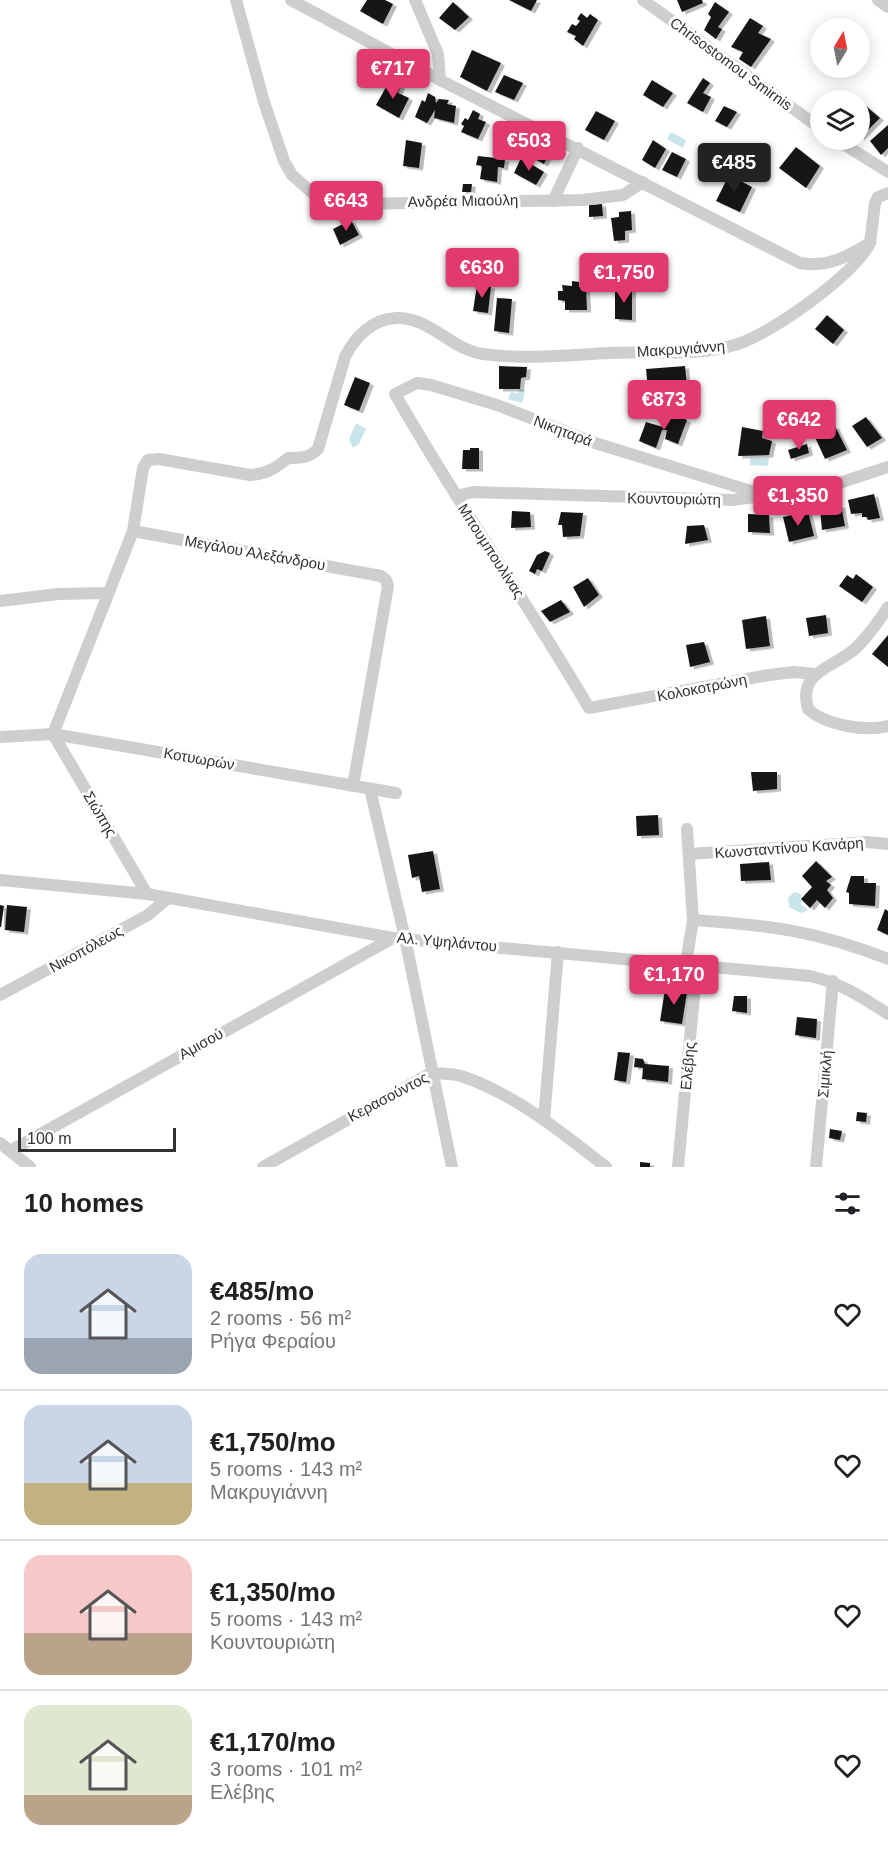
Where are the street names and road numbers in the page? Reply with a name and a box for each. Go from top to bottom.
street label: Chrisostomou Smirnis [667,14,796,114]
street label: Ανδρέα Μιαούλη [408,191,518,210]
street label: Μακρυγιάννη [636,337,726,360]
street label: Νικηταρά [531,412,595,450]
street label: Κουντουριώτη [627,489,721,508]
street label: Μπουμπουλίνας [455,500,528,601]
street label: Μεγάλου Αλεξάνδρου [183,532,327,573]
street label: Κολοκοτρώνη [656,670,748,705]
street label: Κοτυωρών [162,744,236,773]
street label: Σιώπης [80,788,121,840]
street label: Κωνσταντίνου Κανάρη [714,834,864,861]
street label: Νικοπόλεως [46,921,125,976]
street label: Αλ. Υψηλάντου [396,929,498,954]
street label: Αμισού [176,1025,226,1063]
street label: Ελέβης [677,1041,698,1091]
street label: Σιμικλή [814,1049,835,1099]
street label: Κερασούντος [345,1068,431,1125]

